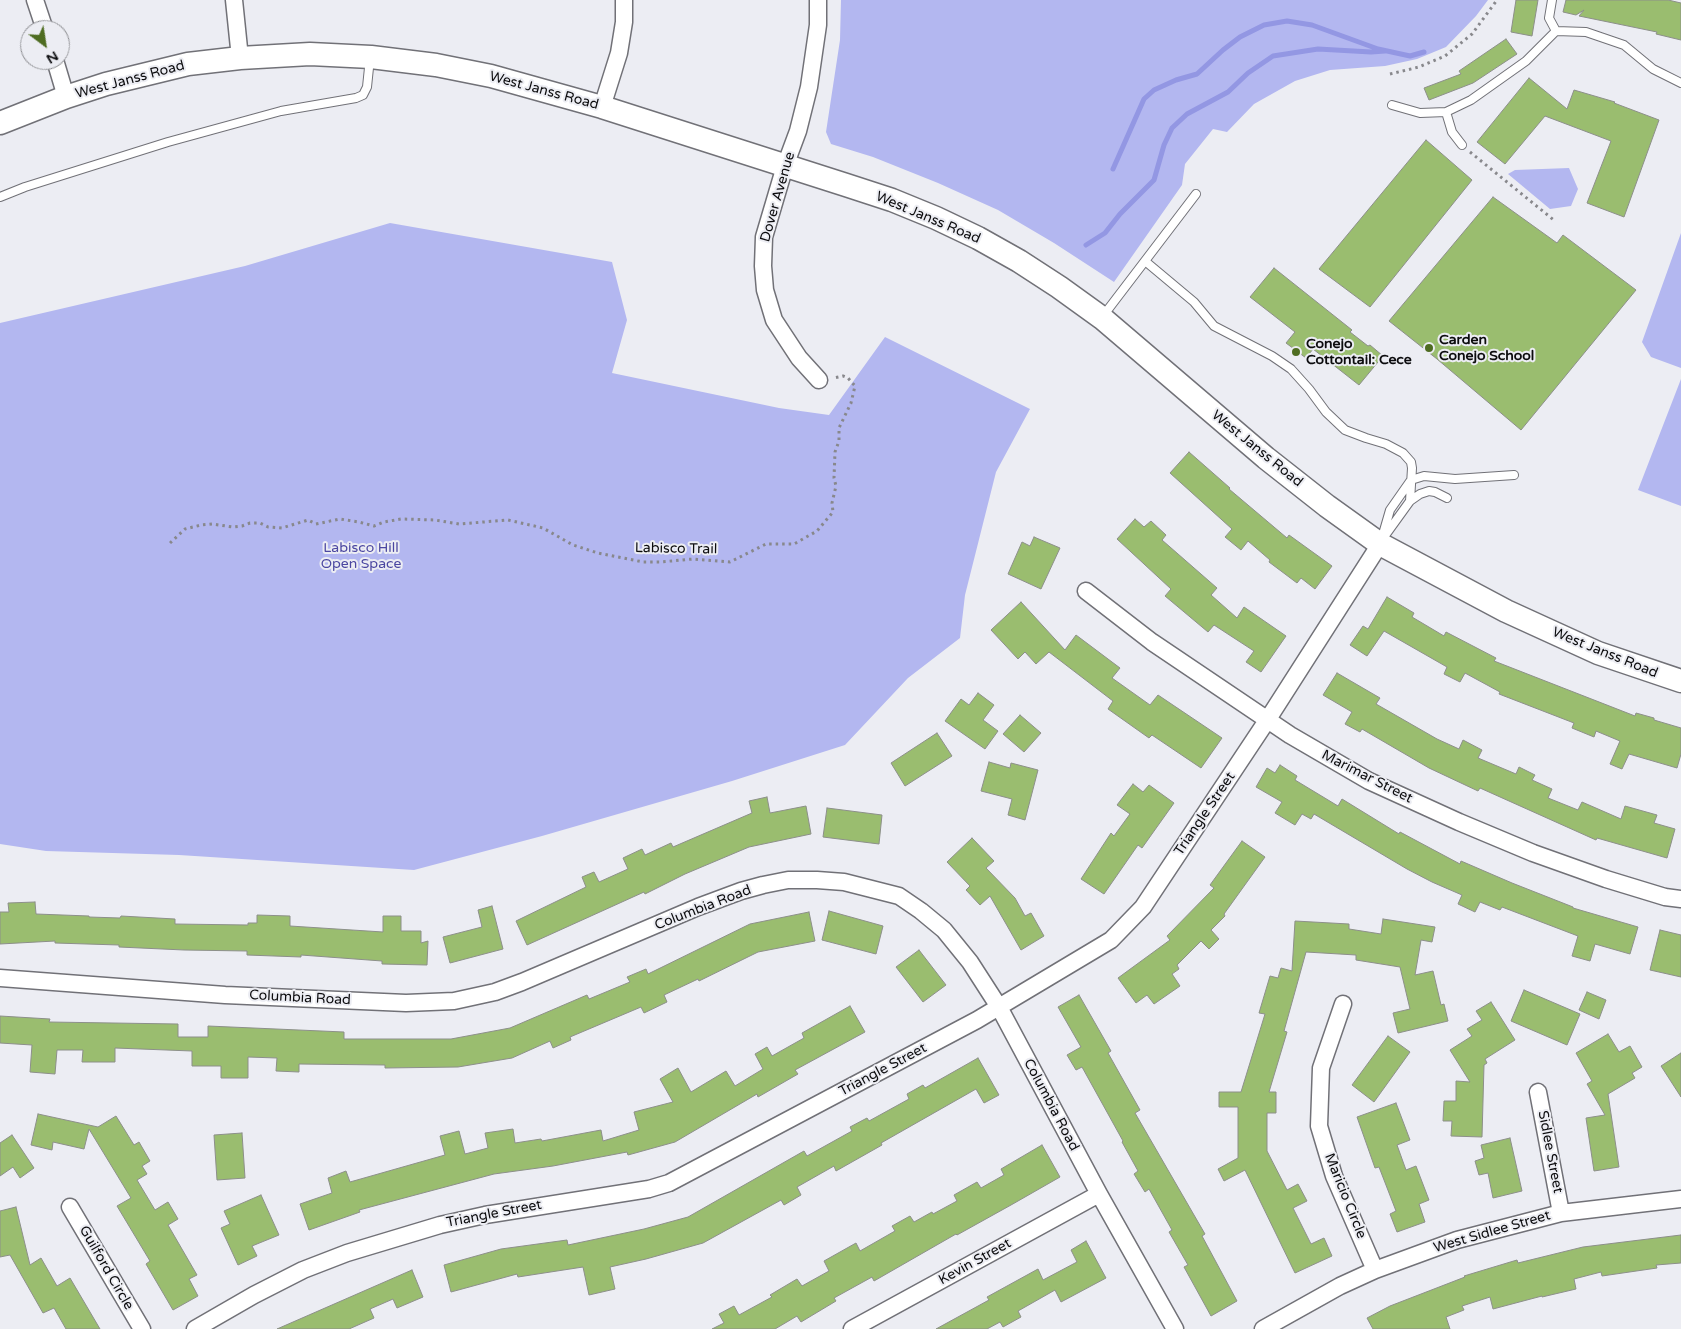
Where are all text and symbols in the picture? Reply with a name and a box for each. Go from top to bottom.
north arrow [20,20,70,70]
text: N [43,47,62,68]
street label: West Janss Road [74,57,186,103]
street label: West Janss Road [488,68,600,114]
street label: Dover Avenue [757,150,799,244]
street label: West Janss Road [873,188,983,248]
place label: Carden Conejo School [1439,332,1534,364]
place label: Conejo Cottontail: Cece [1306,336,1412,368]
marker: Carden Conejo School [1423,342,1435,354]
marker: Conejo Cottontail: Cece [1290,346,1302,358]
street label: West Janss Road [1208,407,1306,491]
park label: Labisco Hill Open Space [321,540,401,572]
street label: Labisco Trail [635,540,717,558]
street label: West Janss Road [1550,624,1660,682]
street label: Marimar Street [1319,747,1415,807]
street label: Triangle Street [1171,769,1239,859]
street label: Columbia Road [652,882,754,934]
street label: Columbia Road [249,987,351,1009]
street label: Triangle Street [836,1040,930,1100]
street label: Columbia Road [1020,1056,1082,1154]
street label: Sidlee Street [1534,1109,1566,1195]
street label: Maricio Circle [1320,1151,1370,1241]
street label: Triangle Street [445,1197,543,1231]
street label: West Sidlee Street [1432,1207,1552,1257]
street label: Guilford Circle [75,1223,137,1313]
street label: Kevin Street [936,1235,1014,1289]

